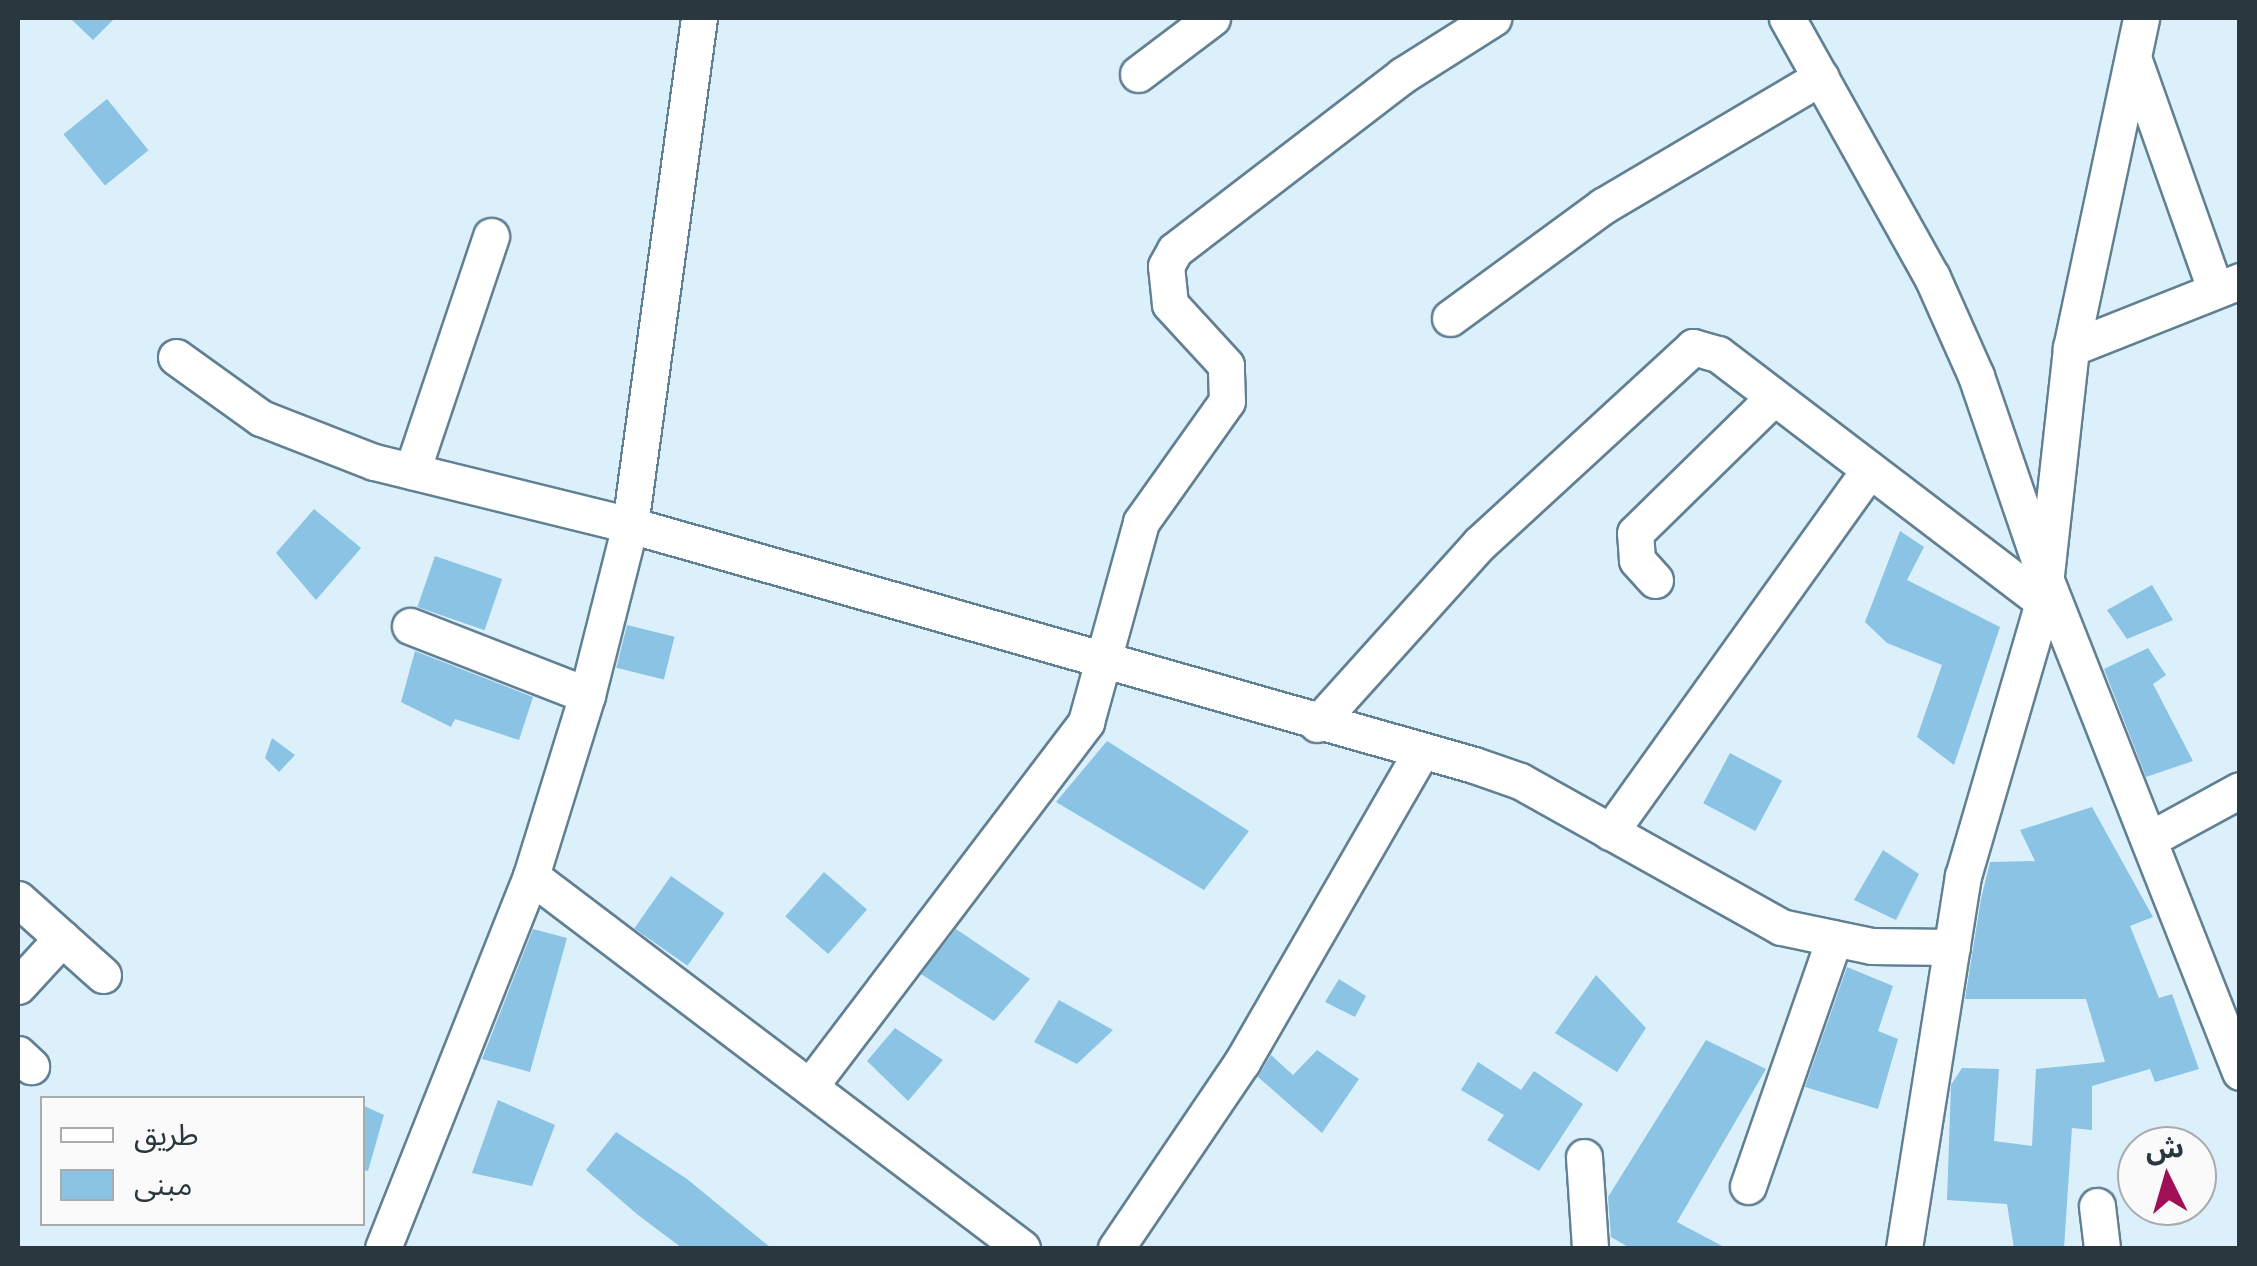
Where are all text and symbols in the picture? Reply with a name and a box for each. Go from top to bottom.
legend [40,1096,365,1226]
text: طريق [134,1116,199,1153]
north arrow [2117,1126,2217,1226]
text: ش [2144,1129,2185,1167]
text: مبنى [134,1166,192,1203]

